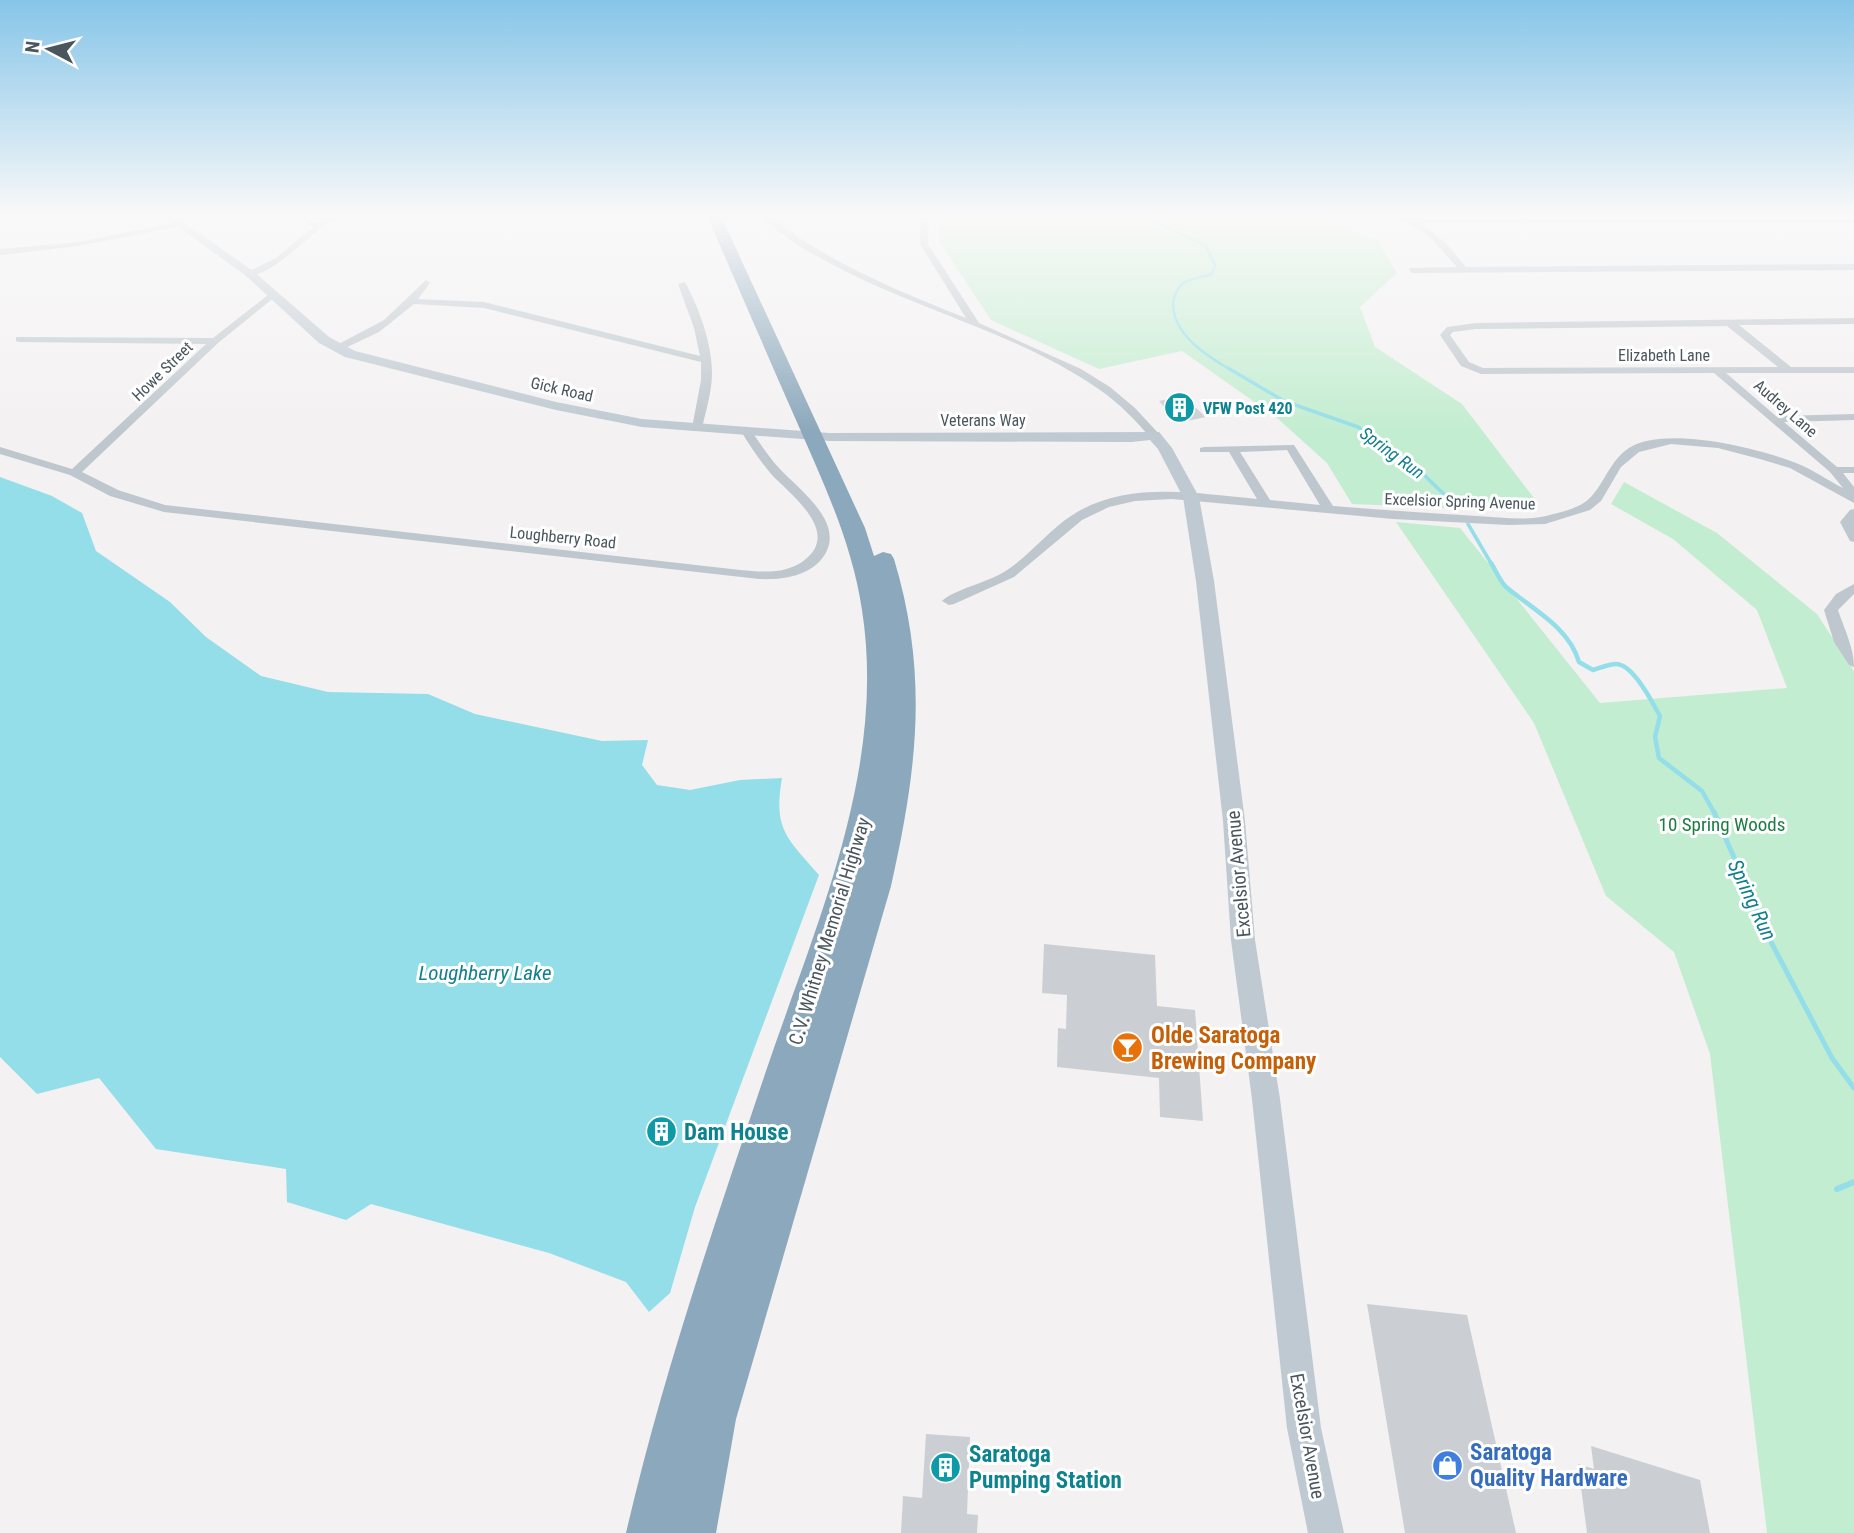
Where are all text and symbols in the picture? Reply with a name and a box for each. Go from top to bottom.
north arrow [14,14,84,84]
text: N [20,40,45,54]
street label: Howe Street [128,338,197,405]
street label: Elizabeth Lane [1618,346,1710,365]
street label: Gick Road [529,373,595,406]
street label: Audrey Lane [1750,376,1821,441]
building icon: VFW Post 420 [1163,391,1197,425]
place label: VFW Post 420 [1203,399,1293,418]
street label: Veterans Way [940,411,1026,430]
water label: Spring Run [1356,422,1429,483]
street label: Excelsior Spring Avenue [1384,489,1536,514]
street label: Loughberry Road [509,522,617,553]
street label: Excelsior Avenue [1221,810,1255,938]
park label: 10 Spring Woods [1659,813,1785,836]
street label: C.V. Whitney Memorial Highway [784,815,875,1048]
water label: Spring Run [1723,856,1781,944]
water label: Loughberry Lake [418,961,552,985]
place label: Olde Saratoga Brewing Company [1151,1022,1317,1075]
bar icon: Olde Saratoga Brewing Company [1111,1031,1145,1065]
building icon: Dam House [644,1115,678,1149]
place label: Dam House [684,1119,789,1146]
street label: Excelsior Avenue [1285,1372,1330,1501]
place label: Saratoga Quality Hardware [1470,1439,1628,1492]
place label: Saratoga Pumping Station [969,1441,1122,1494]
shop icon: Saratoga Quality Hardware [1430,1448,1464,1482]
building icon: Saratoga Pumping Station [929,1450,963,1484]

